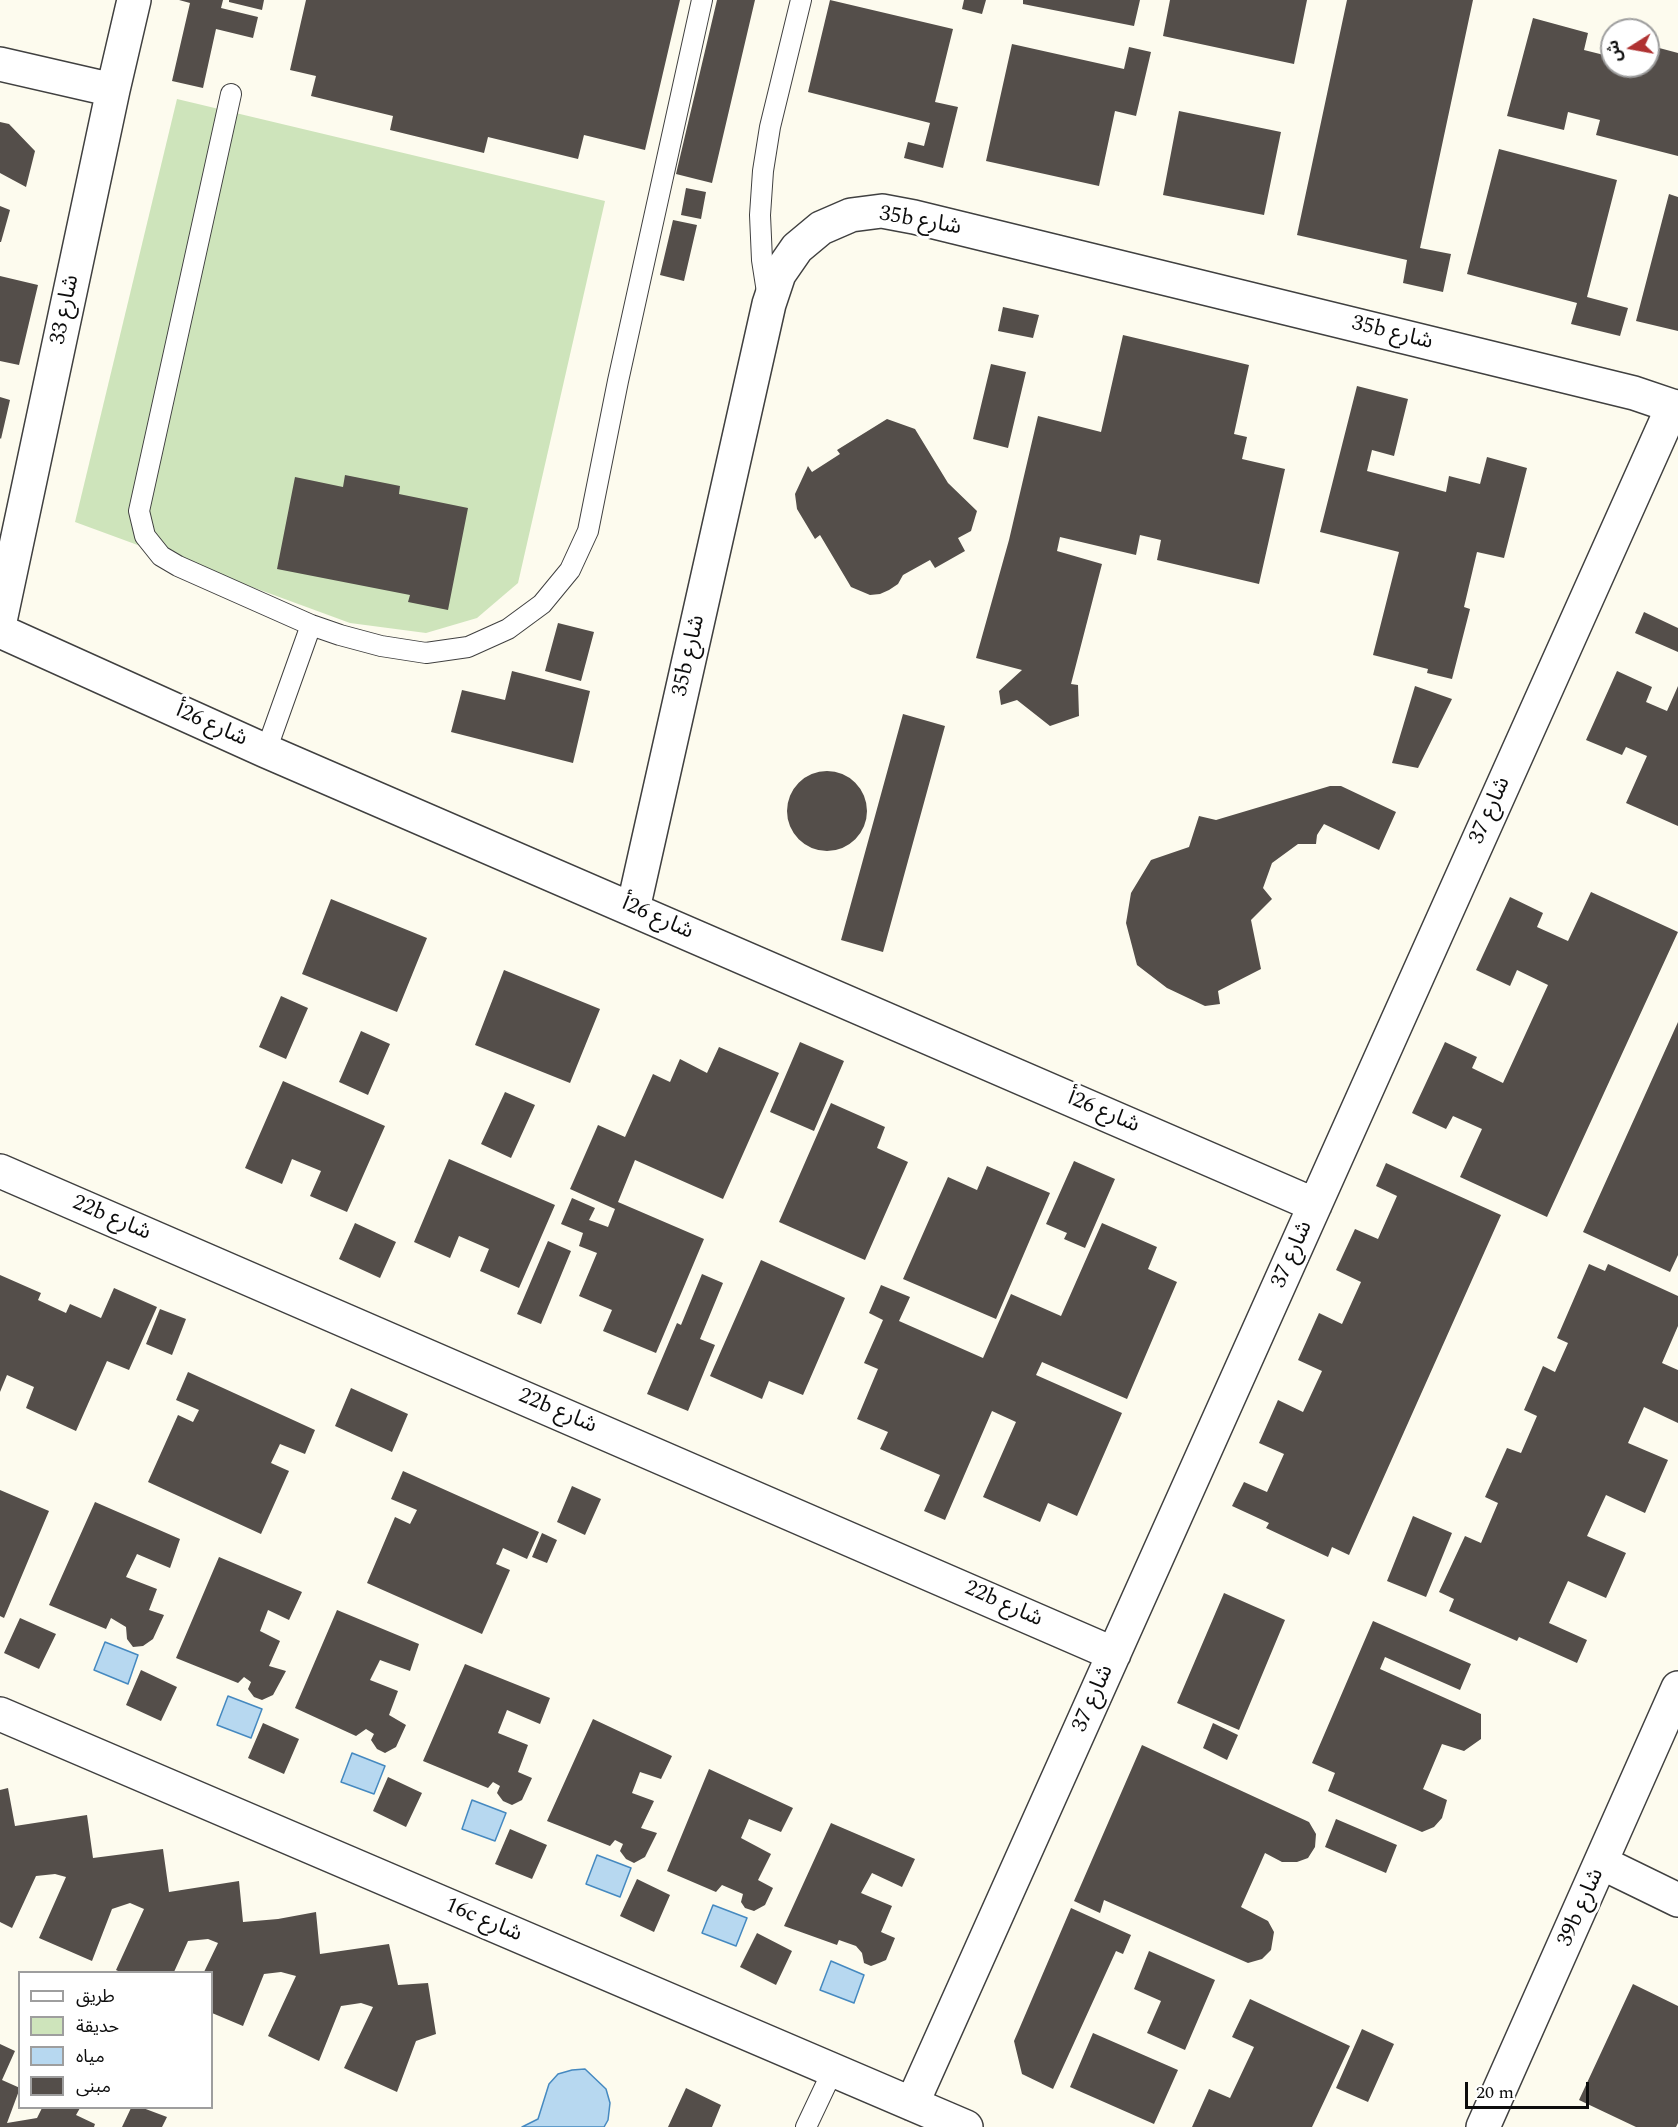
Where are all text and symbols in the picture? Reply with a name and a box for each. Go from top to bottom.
north arrow [1600,18,1660,78]
text: ش [1600,38,1628,64]
street label: 35b شارع [877,202,963,242]
street label: شارع 33 [46,273,86,347]
street label: 35b شارع [1349,311,1435,357]
street label: 35b شارع [668,613,712,699]
street label: شارع 26أ [171,699,251,753]
street label: شارع 37 [1465,773,1517,849]
street label: شارع 26أ [617,892,697,946]
street label: شارع 26أ [1063,1086,1143,1140]
street label: 22b شارع [68,1191,154,1247]
street label: شارع 37 [1267,1217,1319,1293]
street label: 22b شارع [514,1384,600,1440]
street label: 22b شارع [960,1576,1046,1634]
street label: شارع 37 [1068,1661,1120,1737]
street label: 39b شارع [1553,1865,1611,1951]
street label: 16c شارع [441,1893,525,1949]
legend [18,1971,213,2109]
text: طريق [76,1983,115,2010]
text: حديقة [76,2013,119,2040]
text: مياه [76,2043,105,2070]
scale bar [1468,2070,1592,2108]
text: مبنى [76,2073,111,2100]
text: 20 m [1476,2079,1514,2106]

